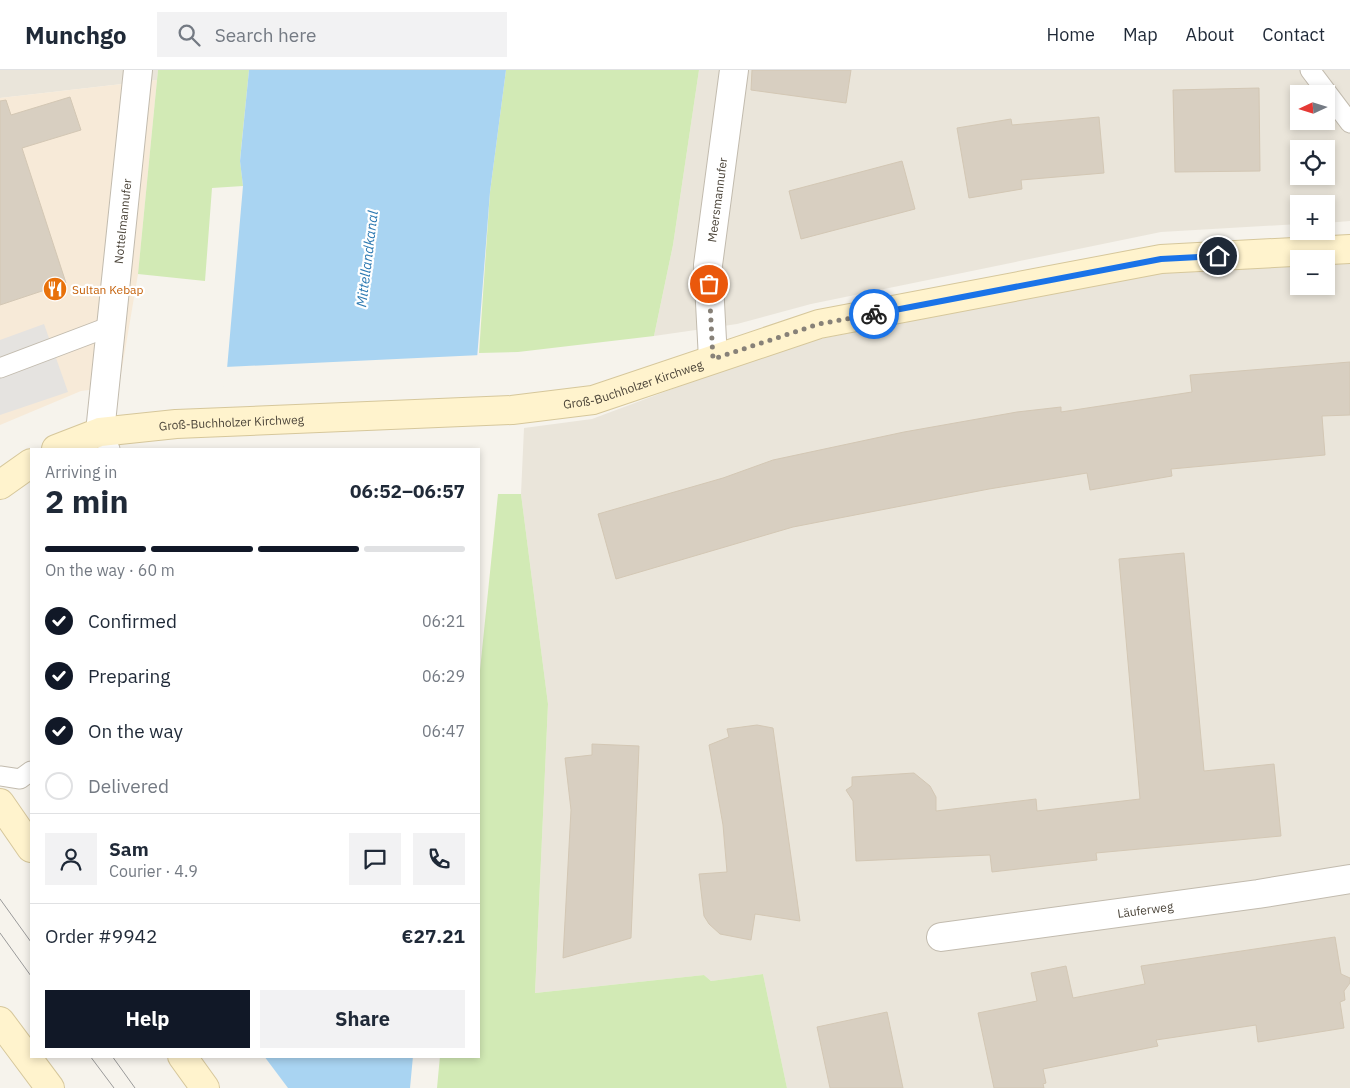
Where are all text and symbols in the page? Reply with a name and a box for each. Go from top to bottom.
search box [157,12,507,57]
text: Munchgo [25,19,127,51]
icon: search [175,21,203,49]
text: Search here [215,23,316,47]
text: Home [1047,23,1095,46]
text: Map [1123,23,1158,46]
text: About [1186,23,1234,46]
text: Contact [1262,23,1325,46]
north arrow [1290,85,1335,130]
map controls [1290,85,1335,295]
button: locate [1290,140,1335,185]
street label: Meersmannufer [704,156,730,243]
street label: Nottelmannufer [110,177,134,265]
button: + [1290,195,1335,240]
water label: Mittellandkanal [352,209,382,308]
pin [1197,235,1239,277]
icon: home [1204,242,1232,270]
button: − [1290,250,1335,295]
pin [688,263,730,305]
icon: bag [695,270,723,298]
restaurant icon: Sultan Kebap [42,276,68,302]
place label: Sultan Kebap [72,282,144,297]
courier [849,289,899,339]
icon: bike [860,300,888,328]
street label: Groß-Buchholzer Kirchweg [562,356,705,411]
street label: Groß-Buchholzer Kirchweg [158,411,305,433]
text: Arriving in [45,462,117,482]
text: 06:52–06:57 [350,479,465,503]
text: 2 min [45,480,129,522]
text: On the way · 60 m [45,560,175,580]
icon: check [45,607,73,635]
text: Confirmed [88,609,177,633]
text: 06:21 [422,611,465,631]
icon: check [45,662,73,690]
text: Preparing [88,664,170,688]
text: 06:29 [422,666,465,686]
icon: check [45,717,73,745]
text: On the way [88,719,183,743]
text: 06:47 [422,721,465,741]
text: Delivered [88,774,169,798]
button: person [45,833,97,885]
button: chat [349,833,401,885]
button: phone [413,833,465,885]
text: Sam [109,837,149,861]
text: Courier · 4.9 [109,861,198,881]
street label: Läuferweg [1116,898,1175,921]
text: Order #9942 [45,924,157,948]
text: €27.21 [402,924,465,948]
button: Help [45,990,250,1048]
button: Share [260,990,465,1048]

